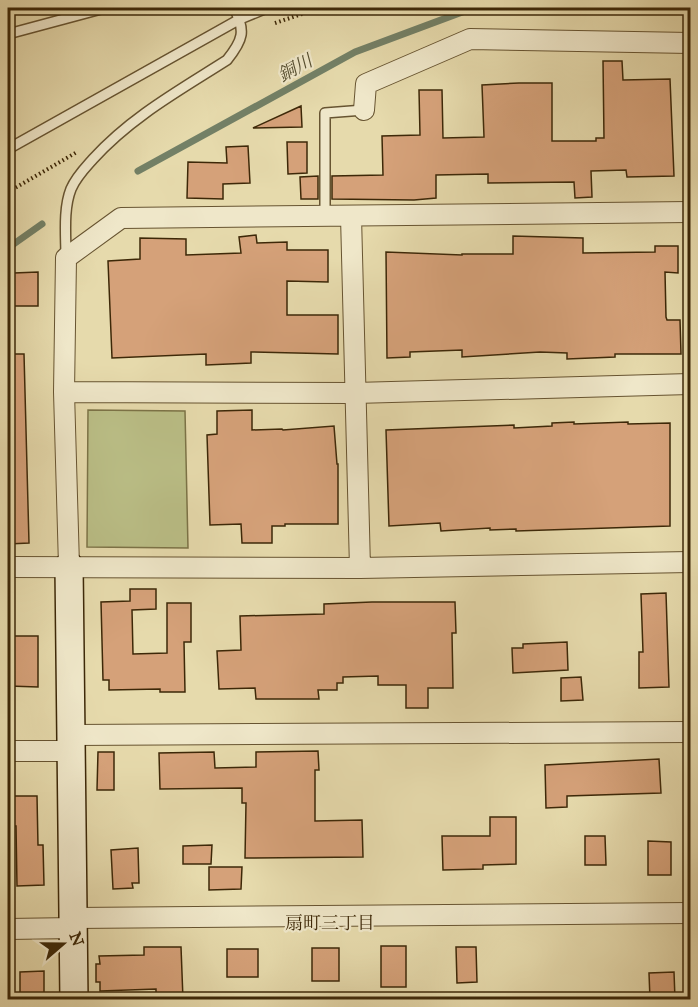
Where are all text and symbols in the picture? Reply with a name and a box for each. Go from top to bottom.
water label: 銅川 [274,49,318,86]
district label: 扇町三丁目 [285,912,375,934]
north arrow [33,914,93,974]
text: N [65,929,88,949]

